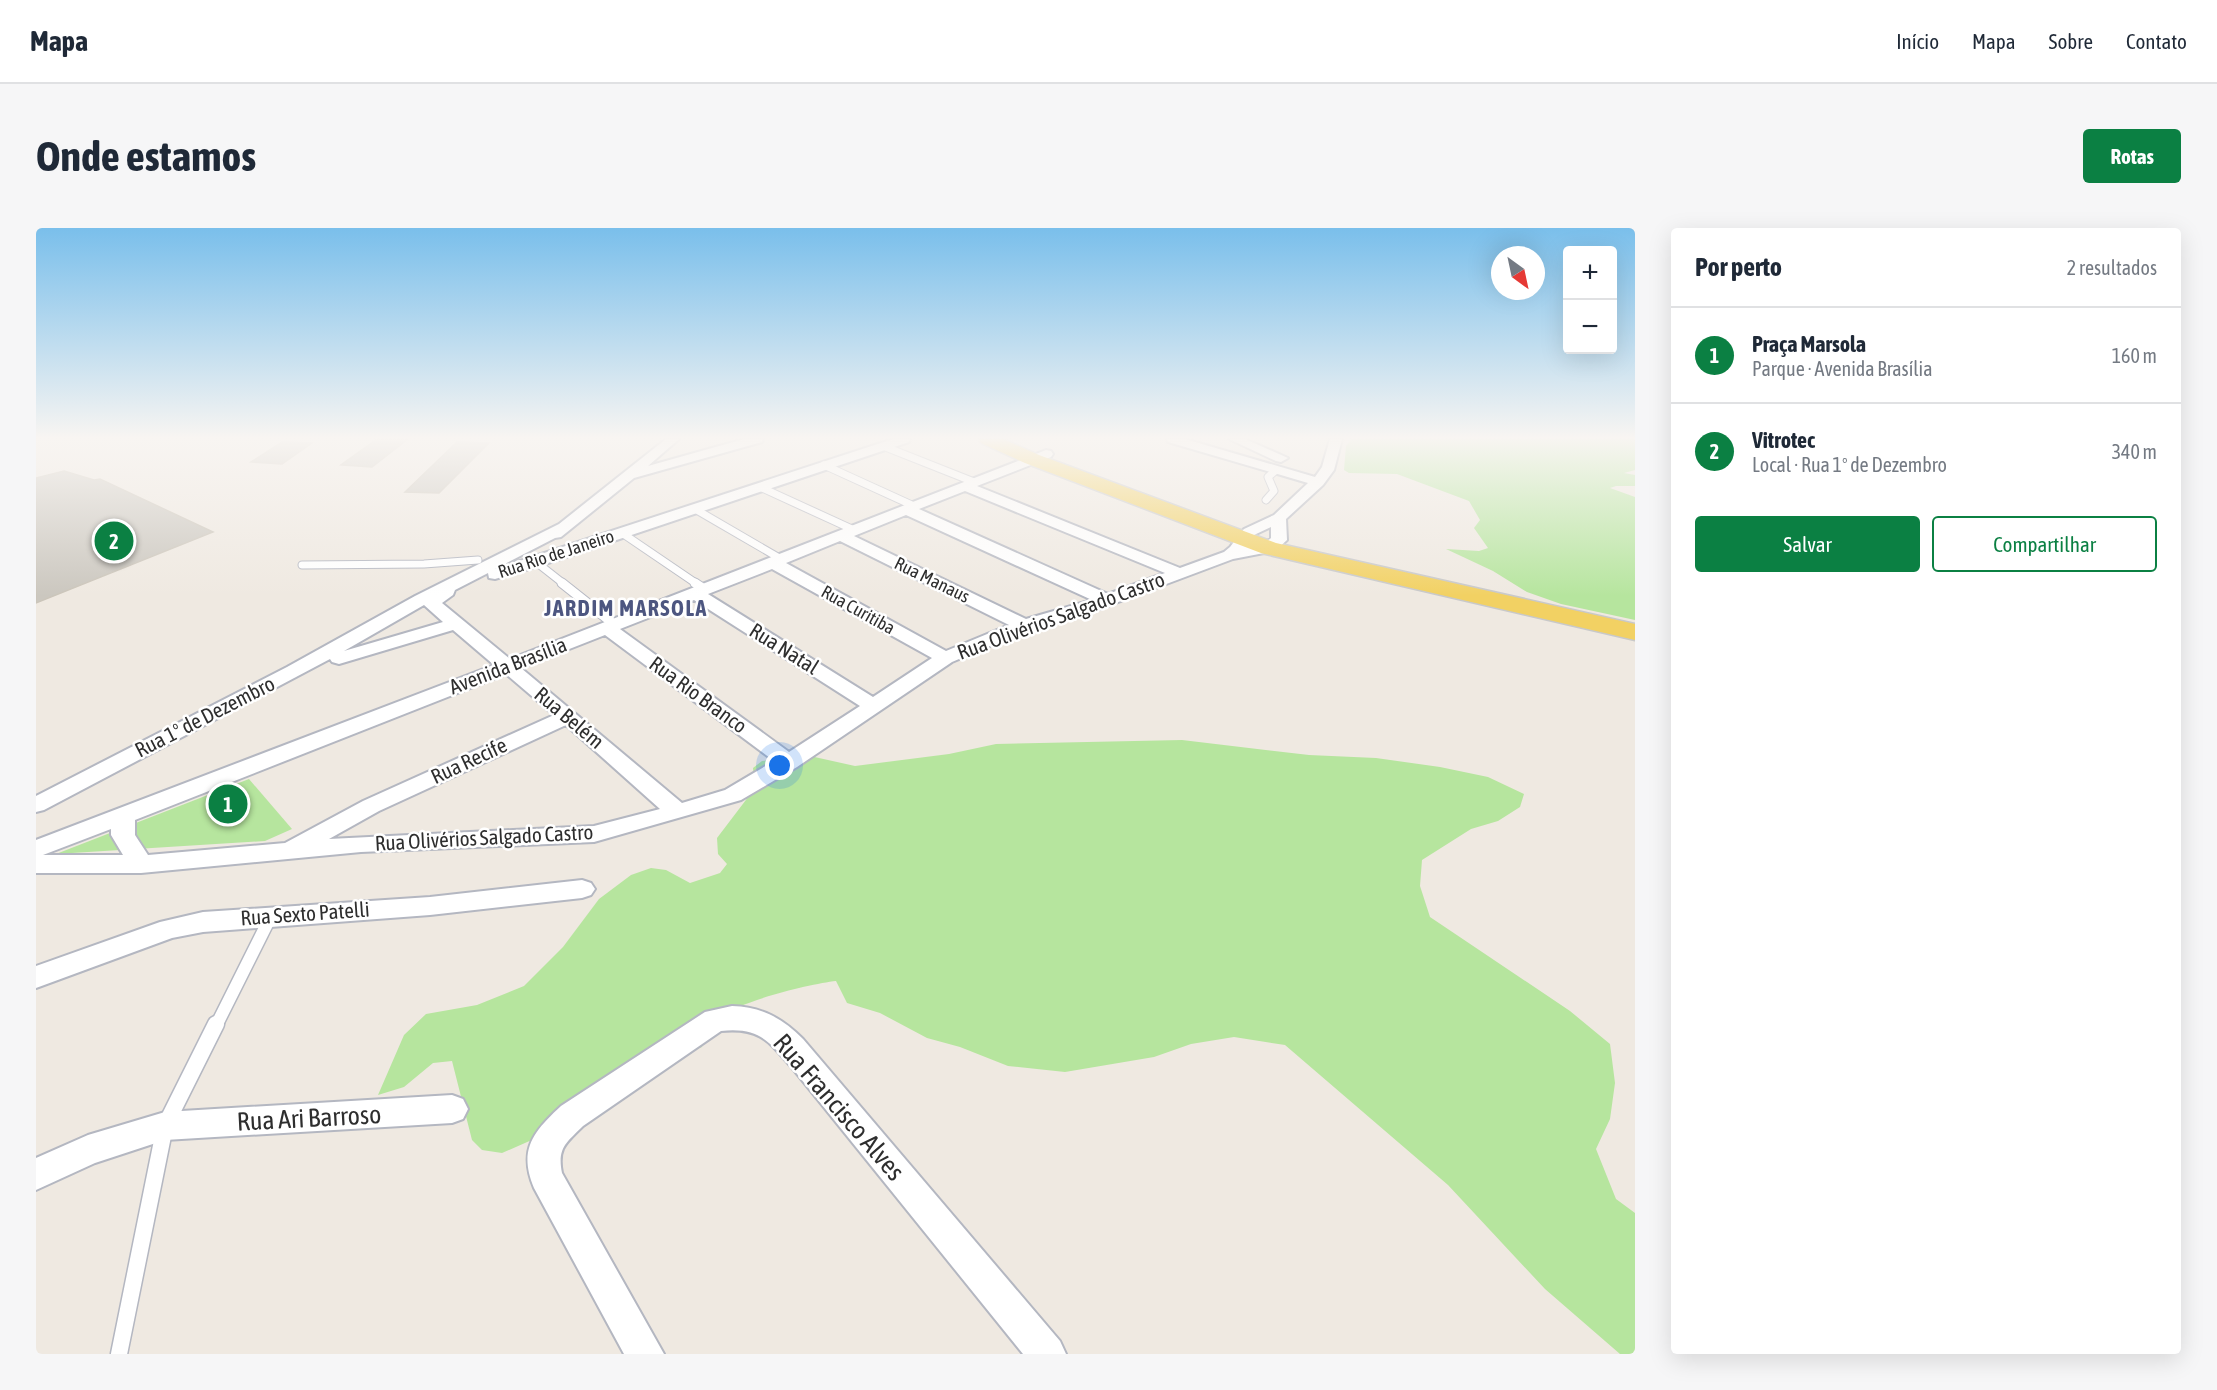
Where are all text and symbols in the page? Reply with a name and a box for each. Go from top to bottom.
text: Mapa [30,25,88,57]
text: Início [1896,29,1939,53]
text: Mapa [1972,29,2016,53]
text: Sobre [2049,29,2093,53]
text: Contato [2126,29,2187,53]
button: Rotas [2083,129,2181,183]
text: Onde estamos [36,132,256,180]
north arrow [1491,246,1545,300]
map controls [1563,246,1617,354]
button: + [1563,246,1617,300]
text: Por perto [1695,252,1782,282]
text: 2 resultados [2067,256,2157,279]
button: − [1563,300,1617,354]
text: Praça Marsola [1752,331,1866,357]
text: 1 [1710,344,1719,367]
text: 160 m [2112,344,2157,367]
text: Parque · Avenida Brasília [1752,357,1932,380]
text: Vitrotec [1752,427,1815,453]
text: 2 [1710,440,1719,463]
text: 340 m [2112,440,2157,463]
text: Local · Rua 1º de Dezembro [1752,453,1947,476]
button: Salvar [1695,516,1920,572]
button: Compartilhar [1932,516,2157,572]
pin: 2 [94,518,134,564]
street label: Rua Rio de Janeiro [495,525,616,582]
street label: Rua Manaus [891,552,973,607]
street label: Rua Olivérios Salgado Castro [954,566,1168,664]
street label: Rua Curitiba [818,581,899,638]
district label: JARDIM MARSOLA [543,595,708,621]
street label: Rua Natal [746,618,824,679]
street label: Avenida Brasília [446,632,570,698]
street label: Rua Rio Branco [645,651,752,738]
street label: Rua 1º de Dezembro [131,671,278,762]
street label: Rua Belém [530,681,609,753]
street label: Rua Recife [427,732,510,788]
your location [765,751,794,780]
pin: 1 [208,782,248,826]
street label: Rua Olivérios Salgado Castro [374,819,594,855]
street label: Rua Sexto Patelli [240,897,370,929]
street label: Rua Francisco Alves [767,1028,911,1186]
street label: Rua Ari Barroso [236,1099,382,1137]

